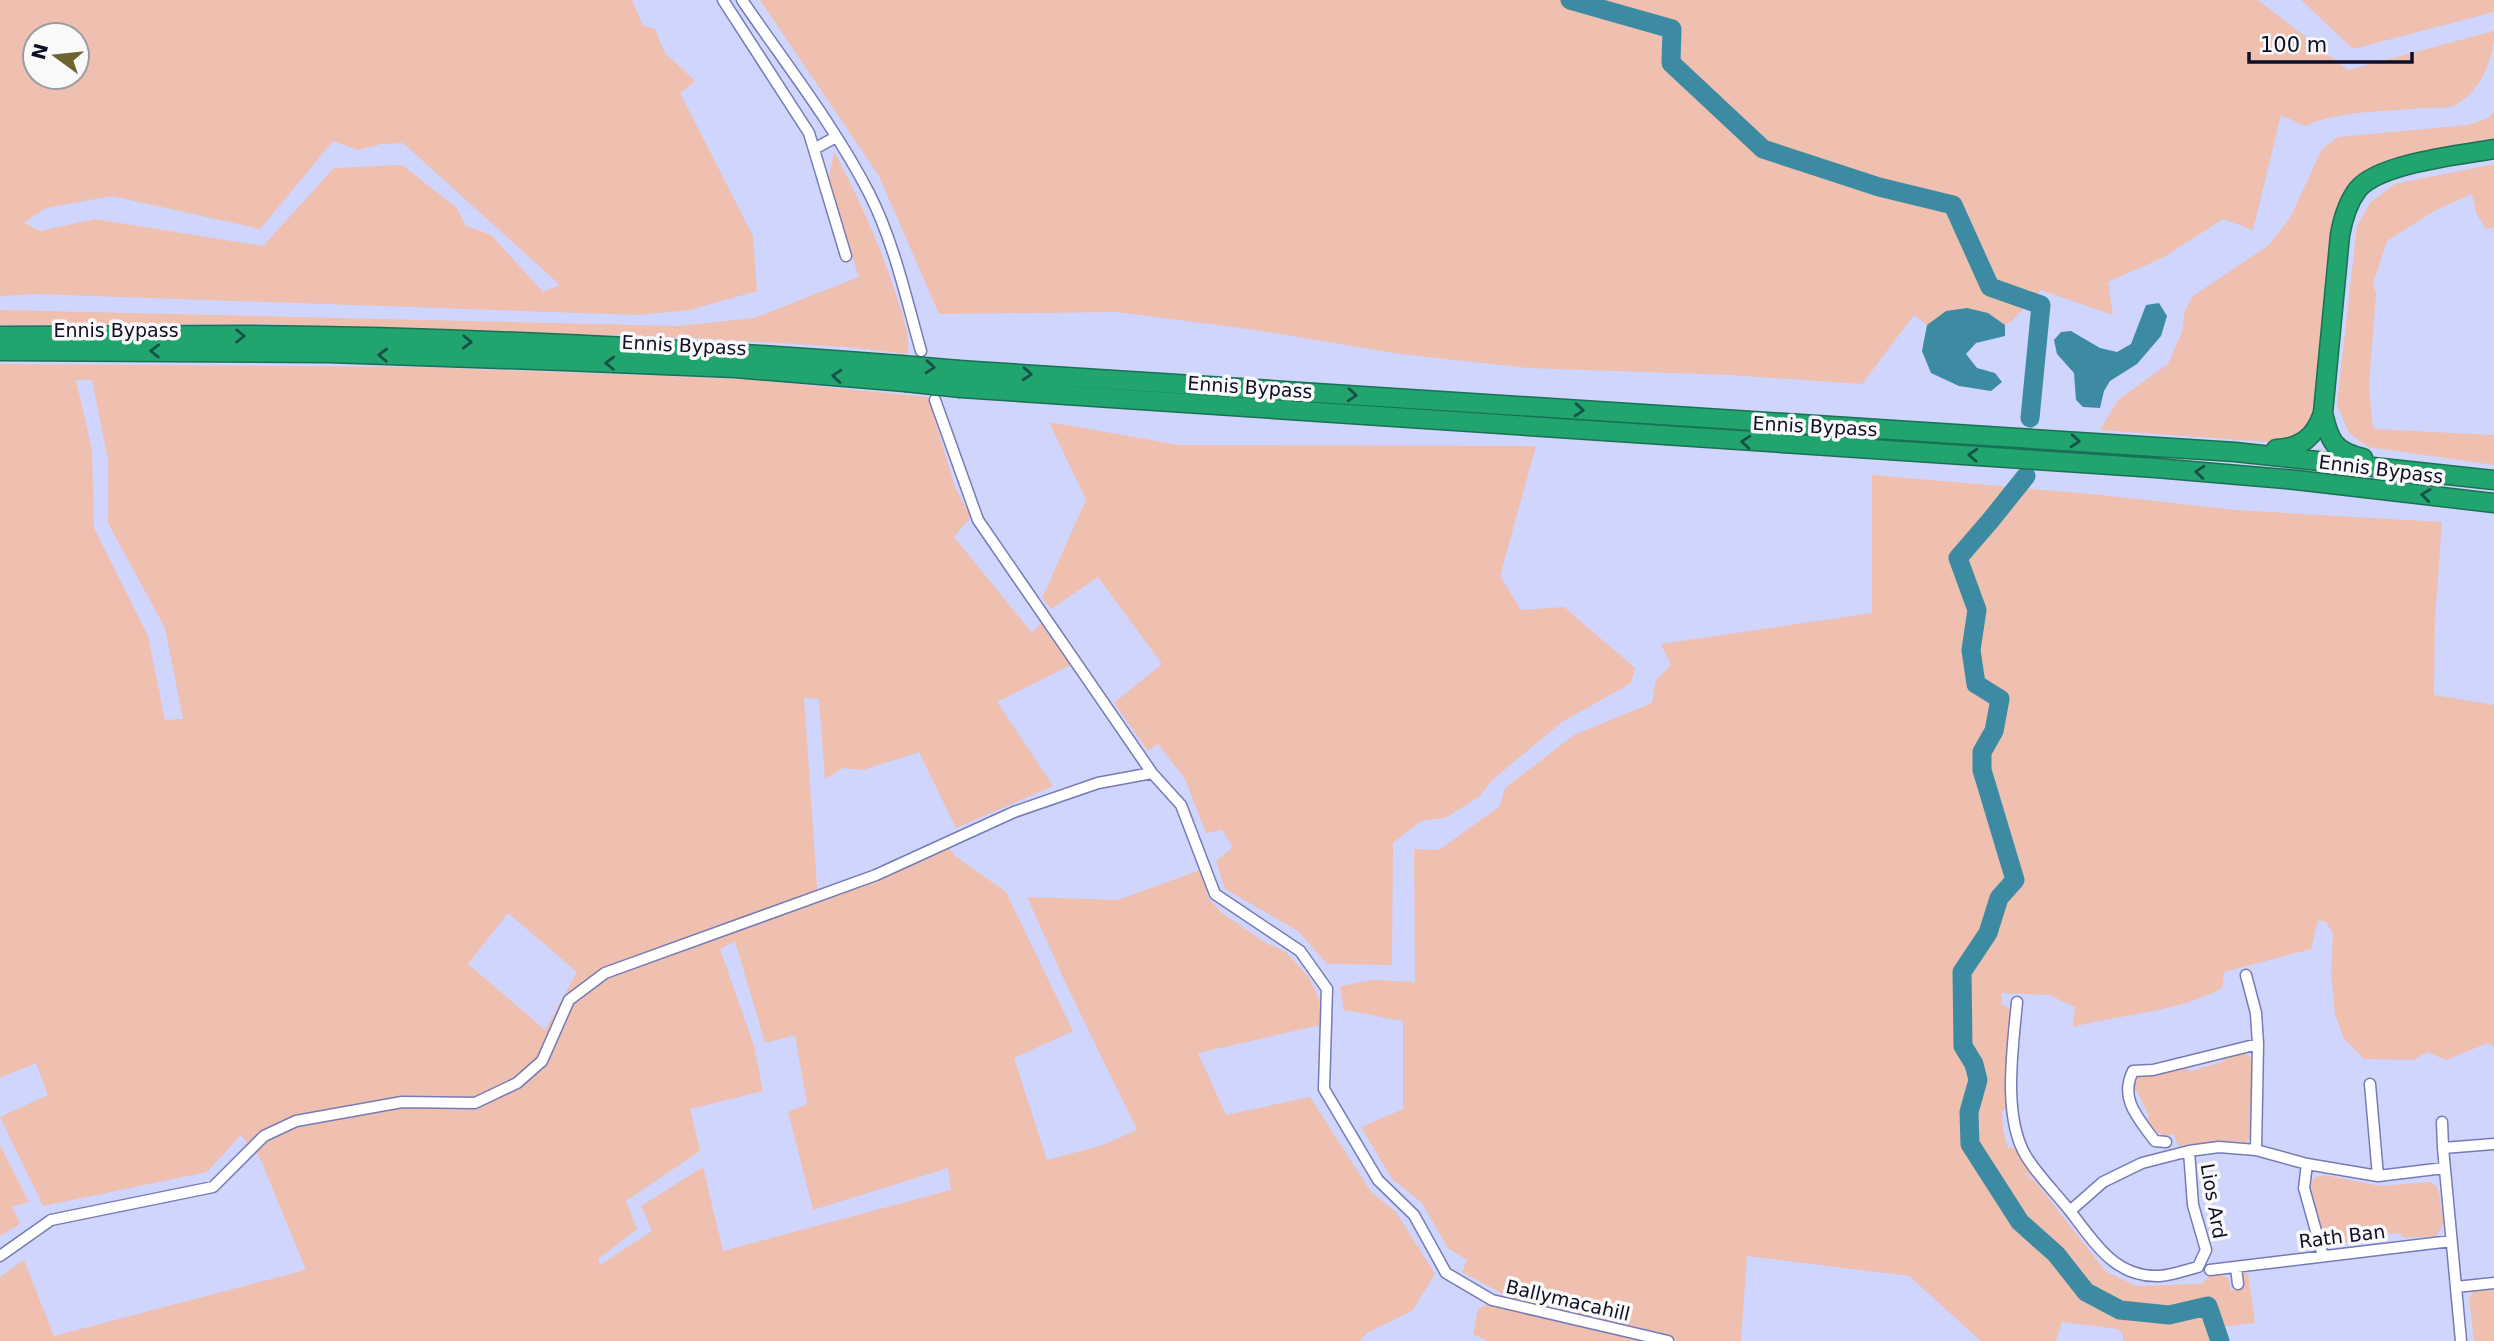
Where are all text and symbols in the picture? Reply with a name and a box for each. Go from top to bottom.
north arrow [21,21,91,91]
scale bar [2249,21,2412,65]
text: 100 m [2260,33,2327,57]
text: N [27,41,52,62]
street label: Ennis Bypass [53,319,179,341]
one-way arrow [235,328,245,344]
street label: Ennis Bypass [621,331,747,359]
one-way arrow [462,334,473,350]
one-way arrow [150,343,160,359]
one-way arrow [377,348,388,363]
one-way arrow [604,355,615,370]
one-way arrow [924,360,935,375]
one-way arrow [1022,366,1033,381]
one-way arrow [832,369,843,384]
street label: Ennis Bypass [1187,372,1313,402]
one-way arrow [1346,387,1357,402]
one-way arrow [1573,402,1584,417]
street label: Ennis Bypass [1752,412,1878,440]
one-way arrow [2069,434,2080,449]
one-way arrow [1740,435,1751,450]
one-way arrow [1967,448,1978,463]
street label: Ennis Bypass [2318,450,2444,488]
one-way arrow [2194,465,2205,480]
one-way arrow [2420,488,2432,503]
street label: Lios Ard [2197,1162,2231,1240]
street label: Rath Ban [2298,1220,2386,1252]
street label: Ballymacahill [1504,1275,1632,1325]

